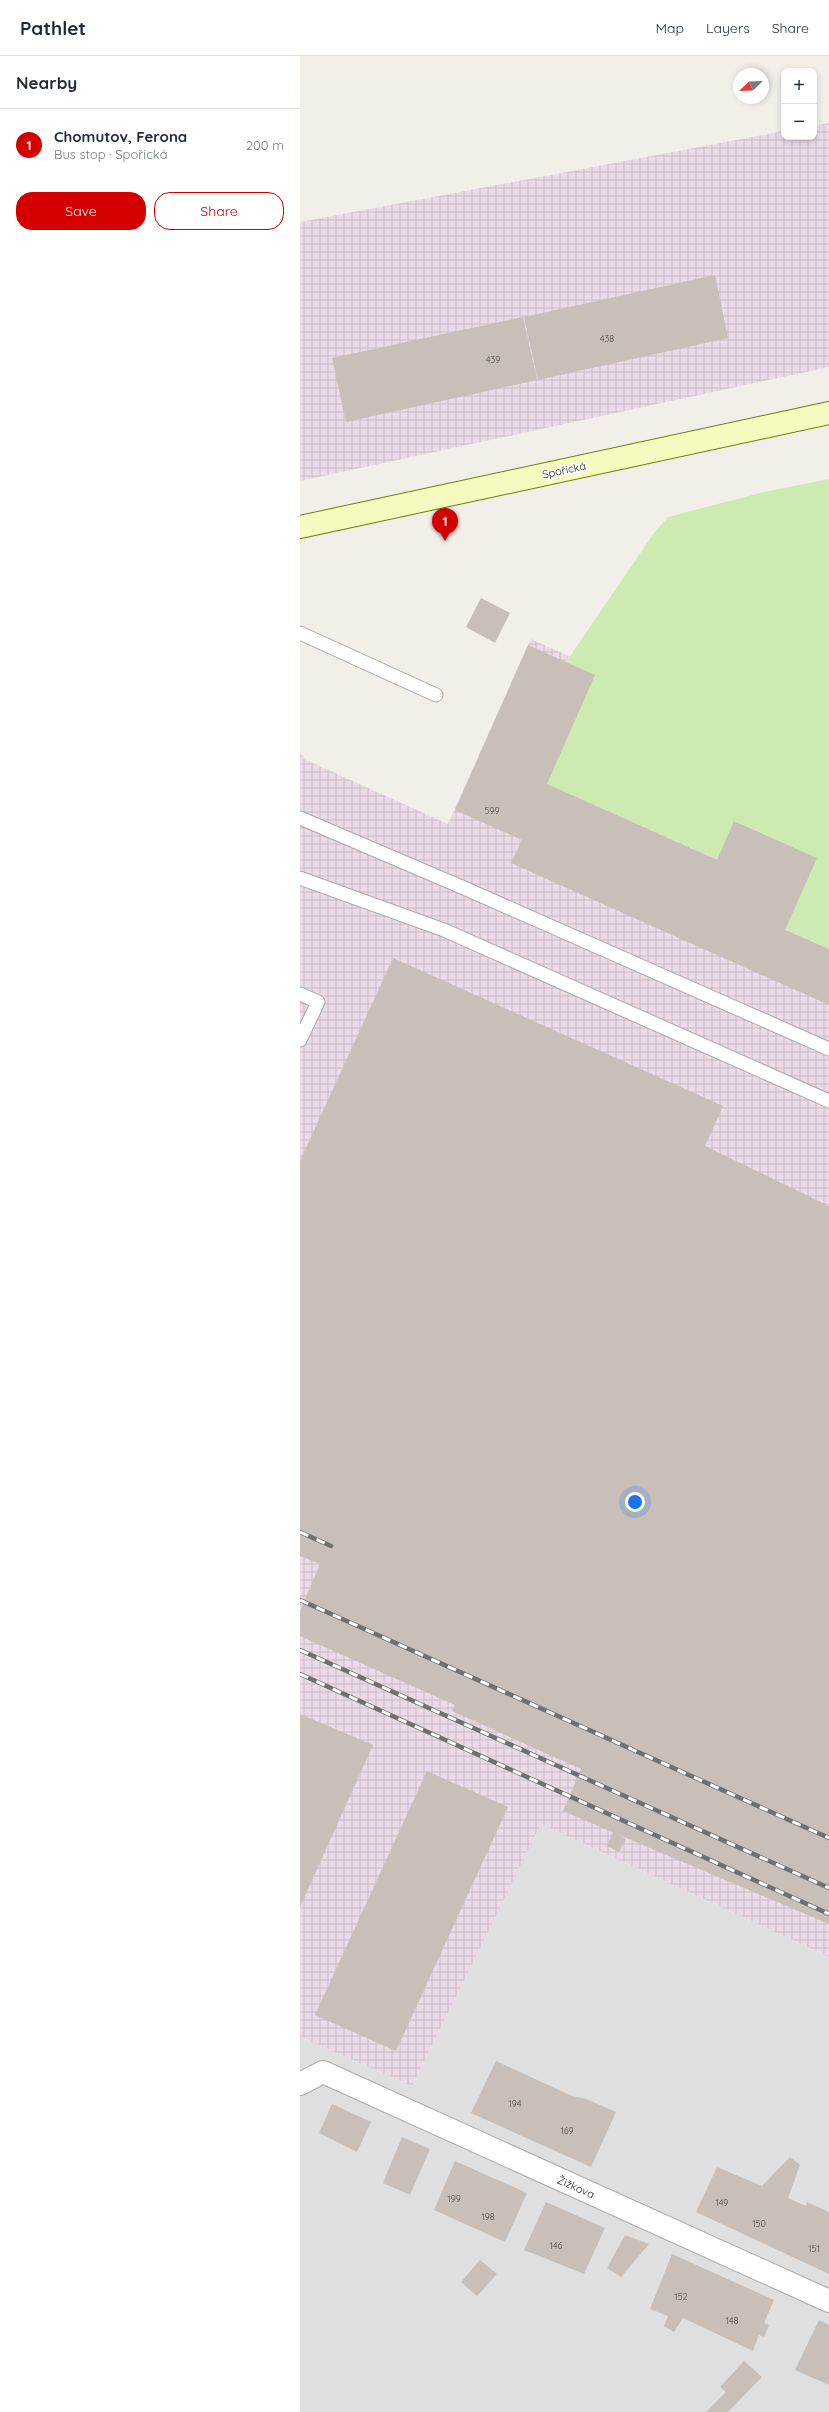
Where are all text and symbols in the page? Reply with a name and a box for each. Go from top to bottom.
text: Pathlet [20,16,86,40]
text: Map [655,19,684,37]
text: Layers [706,19,750,37]
text: Share [772,19,809,37]
north arrow [733,68,769,104]
map controls [781,68,817,140]
button: + [781,68,817,104]
text: Nearby [16,72,77,93]
button: − [781,104,817,140]
text: Chomutov, Ferona [54,127,187,146]
text: 1 [26,137,32,153]
text: 200 m [246,137,284,153]
text: Bus stop · Spořická [54,146,168,162]
button: Save [16,192,146,230]
button: Share [154,192,284,230]
house number: 438 [600,333,614,344]
house number: 439 [486,354,500,365]
street label: Spořická [541,459,587,481]
pin: 1 [432,508,458,541]
house number: 599 [485,805,499,816]
your location [625,1492,645,1512]
house number: 194 [508,2098,522,2109]
house number: 169 [560,2125,574,2136]
street label: Žižkova [555,2173,597,2201]
house number: 199 [447,2193,461,2204]
house number: 149 [716,2197,728,2208]
house number: 198 [481,2211,495,2222]
house number: 150 [752,2218,766,2229]
house number: 146 [550,2240,563,2251]
house number: 151 [808,2243,820,2254]
house number: 152 [674,2291,688,2302]
house number: 148 [726,2315,739,2326]

